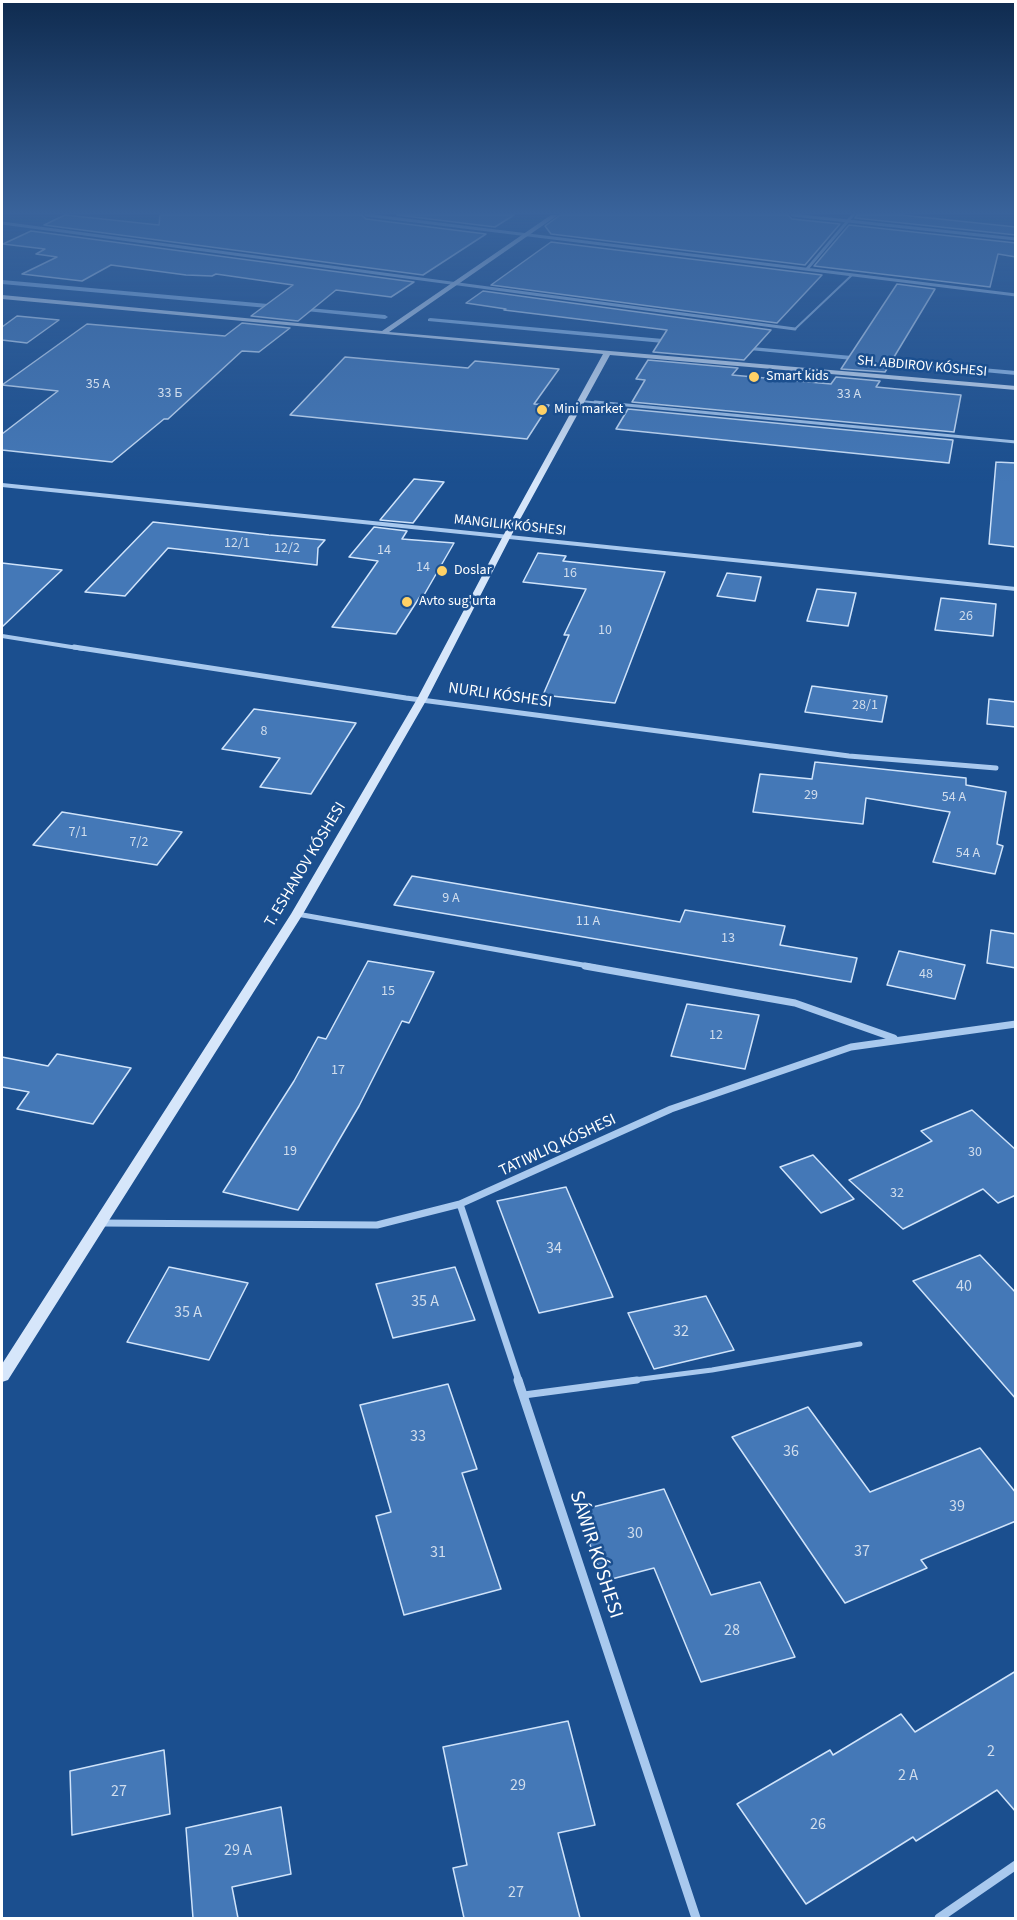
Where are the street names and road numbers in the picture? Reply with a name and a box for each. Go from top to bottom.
street label: SH. ABDIROV KÓSHESI [856,353,988,381]
street label: MANGILIK KÓSHESI [453,512,567,540]
street label: NURLI KÓSHESI [447,679,553,713]
street label: T. ESHANOV KÓSHESI [261,799,351,931]
street label: TATIWLIQ KÓSHESI [497,1111,619,1181]
street label: SÁWIR KÓSHESI [563,1488,627,1622]

